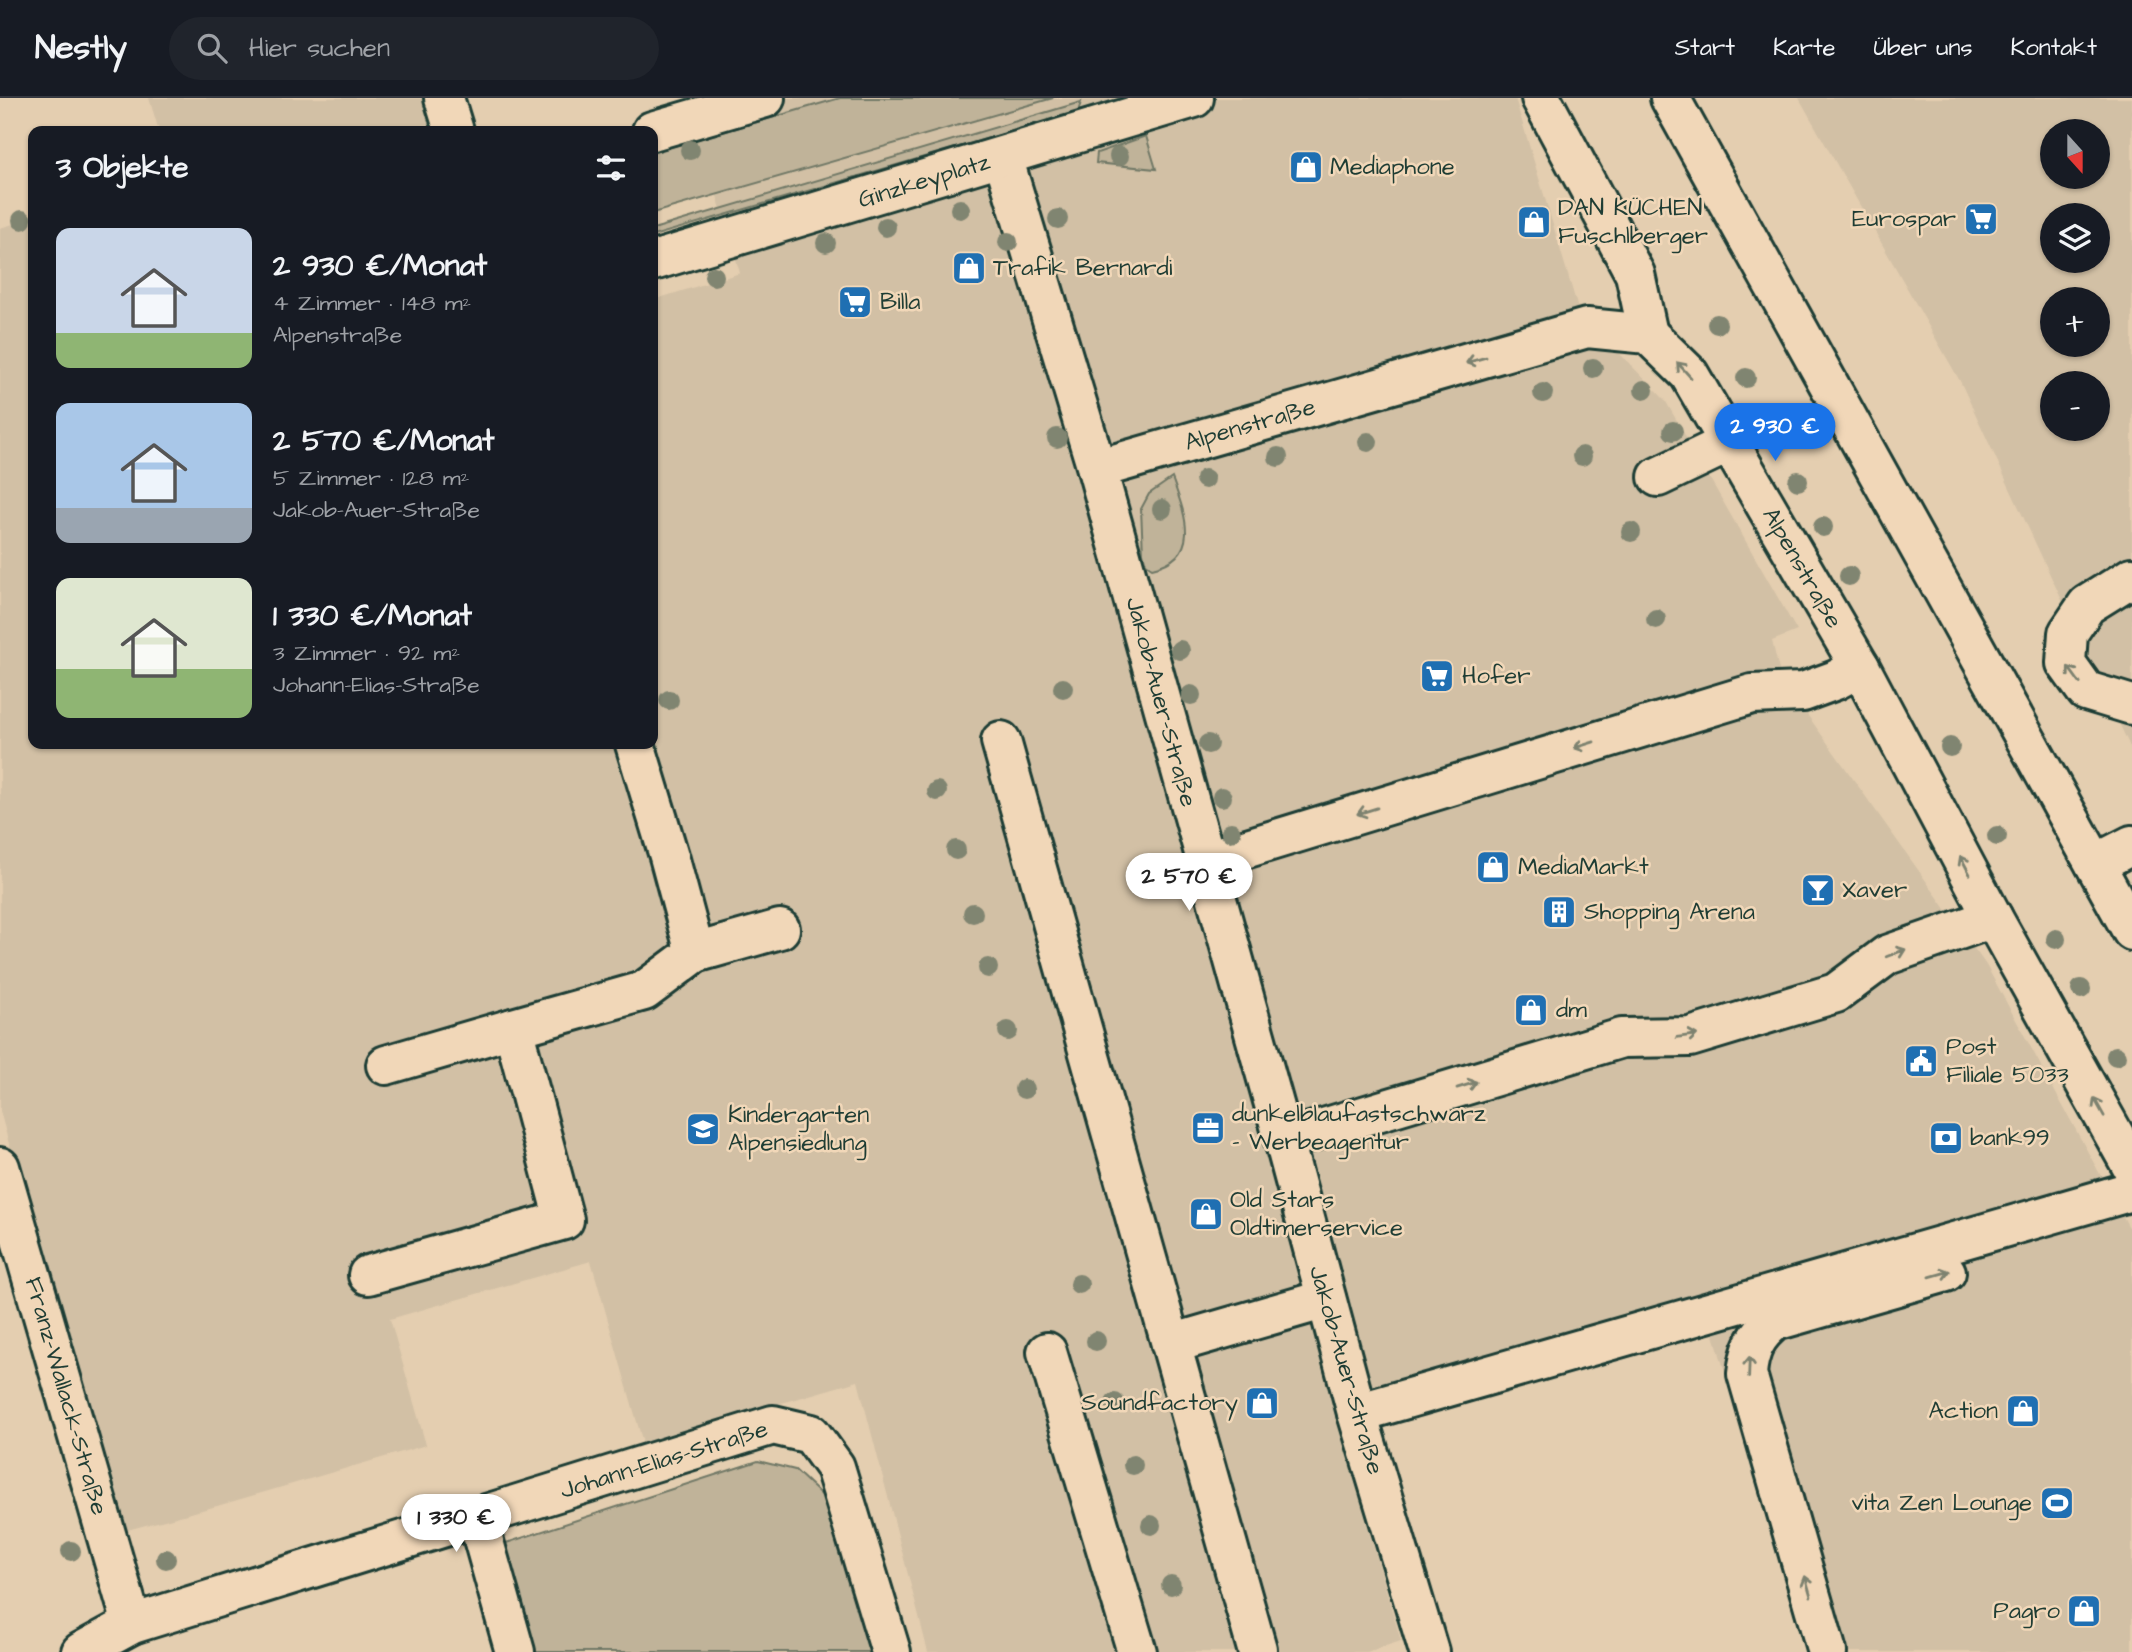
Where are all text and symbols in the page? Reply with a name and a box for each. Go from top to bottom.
search box [169,17,659,80]
text: Nestly [35,25,127,71]
icon: search [193,29,231,67]
text: Hier suchen [249,30,390,66]
text: Start [1675,31,1735,65]
text: Karte [1773,31,1836,65]
text: Über uns [1874,31,1973,65]
text: Kontakt [2011,31,2097,65]
north arrow [2040,119,2110,189]
map controls [2040,119,2110,441]
street label: Ginzkeyplatz [854,145,994,218]
text: 3 Objekte [56,147,189,189]
shop icon: Mediaphone [1287,148,1325,186]
icon: filters [592,149,630,187]
place label: Mediaphone [1330,150,1455,184]
place label: DAN KÜCHEN Fuschlberger [1558,191,1708,254]
supermarket icon: Eurospar [1962,200,2000,238]
place label: Eurospar [1852,202,1956,236]
shop icon: DAN KÜCHEN Fuschlberger [1515,203,1553,241]
button: layers [2040,203,2110,273]
text: 2 930 €/Monat [273,245,487,287]
shop icon: Trafik Bernardi [950,249,988,287]
place label: Trafik Bernardi [993,251,1173,285]
icon: home [112,256,196,340]
supermarket icon: Billa [836,283,874,321]
place label: Billa [880,285,920,319]
text: 4 Zimmer · 148 m² [273,287,471,319]
button: + [2040,287,2110,357]
text: Alpenstraße [273,319,402,351]
one-way arrow [1465,354,1487,367]
one-way arrow [1675,362,1692,379]
button: − [2040,371,2110,441]
street label: Alpenstraße [1181,390,1319,460]
pin: 2 930 € [1710,404,1840,463]
text: 2 930 € [1730,410,1820,442]
text: 2 570 €/Monat [273,420,494,462]
icon: home [112,431,196,515]
text: 5 Zimmer · 128 m² [273,462,469,494]
text: Jakob-Auer-Straße [273,494,480,526]
street label: Alpenstraße [1754,501,1850,635]
street label: Jakob-Auer-Straße [1117,593,1205,811]
text: 1 330 €/Monat [273,595,472,637]
icon: home [112,606,196,690]
text: 3 Zimmer · 92 m² [273,637,460,669]
supermarket icon: Hofer [1418,657,1456,695]
place label: Hofer [1462,659,1531,693]
one-way arrow [2067,666,2082,685]
text: Johann-Elias-Straße [273,669,480,701]
one-way arrow [1574,740,1596,752]
one-way arrow [1356,806,1378,819]
shop icon: MediaMarkt [1474,848,1512,886]
place label: MediaMarkt [1518,850,1649,884]
pin: 2 570 € [1124,854,1254,913]
one-way arrow [1958,855,1972,876]
text: 2 570 € [1142,860,1236,892]
bar icon: Xaver [1799,871,1837,909]
place label: Xaver [1842,873,1907,907]
building icon: Shopping Arena [1540,893,1578,931]
place label: Shopping Arena [1584,895,1755,930]
one-way arrow [1885,945,1906,958]
shop icon: dm [1512,991,1550,1029]
place label: dm [1556,993,1587,1027]
one-way arrow [1675,1029,1698,1042]
place label: Post Filiale 5033 [1946,1030,2069,1092]
public building icon: Post Filiale 5033 [1902,1042,1940,1080]
one-way arrow [1456,1078,1478,1091]
place label: dunkelblaufastschwarz – Werbeagentur [1232,1097,1486,1160]
place label: Kindergarten Alpensiedlung [728,1098,869,1161]
one-way arrow [2092,1098,2106,1118]
office icon: dunkelblaufastschwarz – Werbeagentur [1189,1109,1227,1147]
school or university icon: Kindergarten Alpensiedlung [684,1110,722,1148]
bank icon: bank99 [1927,1119,1965,1157]
place label: bank99 [1970,1121,2050,1155]
place label: Old Stars Oldtimerservice [1230,1183,1403,1245]
shop icon: Old Stars Oldtimerservice [1187,1195,1225,1233]
street label: Jakob-Auer-Straße [1300,1262,1392,1478]
one-way arrow [1929,1266,1951,1279]
street label: Franz-Wallack-Straße [16,1273,116,1519]
one-way arrow [1742,1356,1756,1379]
shop icon: Soundfactory [1243,1384,1281,1422]
place label: Soundfactory [1081,1386,1238,1421]
shop icon: Action [2004,1392,2042,1430]
place label: Action [1929,1394,1998,1428]
street label: Johann-Elias-Straße [556,1412,772,1508]
sports icon: vita Zen Lounge [2038,1484,2076,1522]
place label: vita Zen Lounge [1851,1486,2032,1521]
pin: 1 330 € [391,1494,521,1554]
text: 1 330 € [417,1501,495,1533]
one-way arrow [1801,1576,1814,1598]
shop icon: Pagro [2065,1592,2103,1630]
place label: Pagro [1993,1594,2060,1629]

